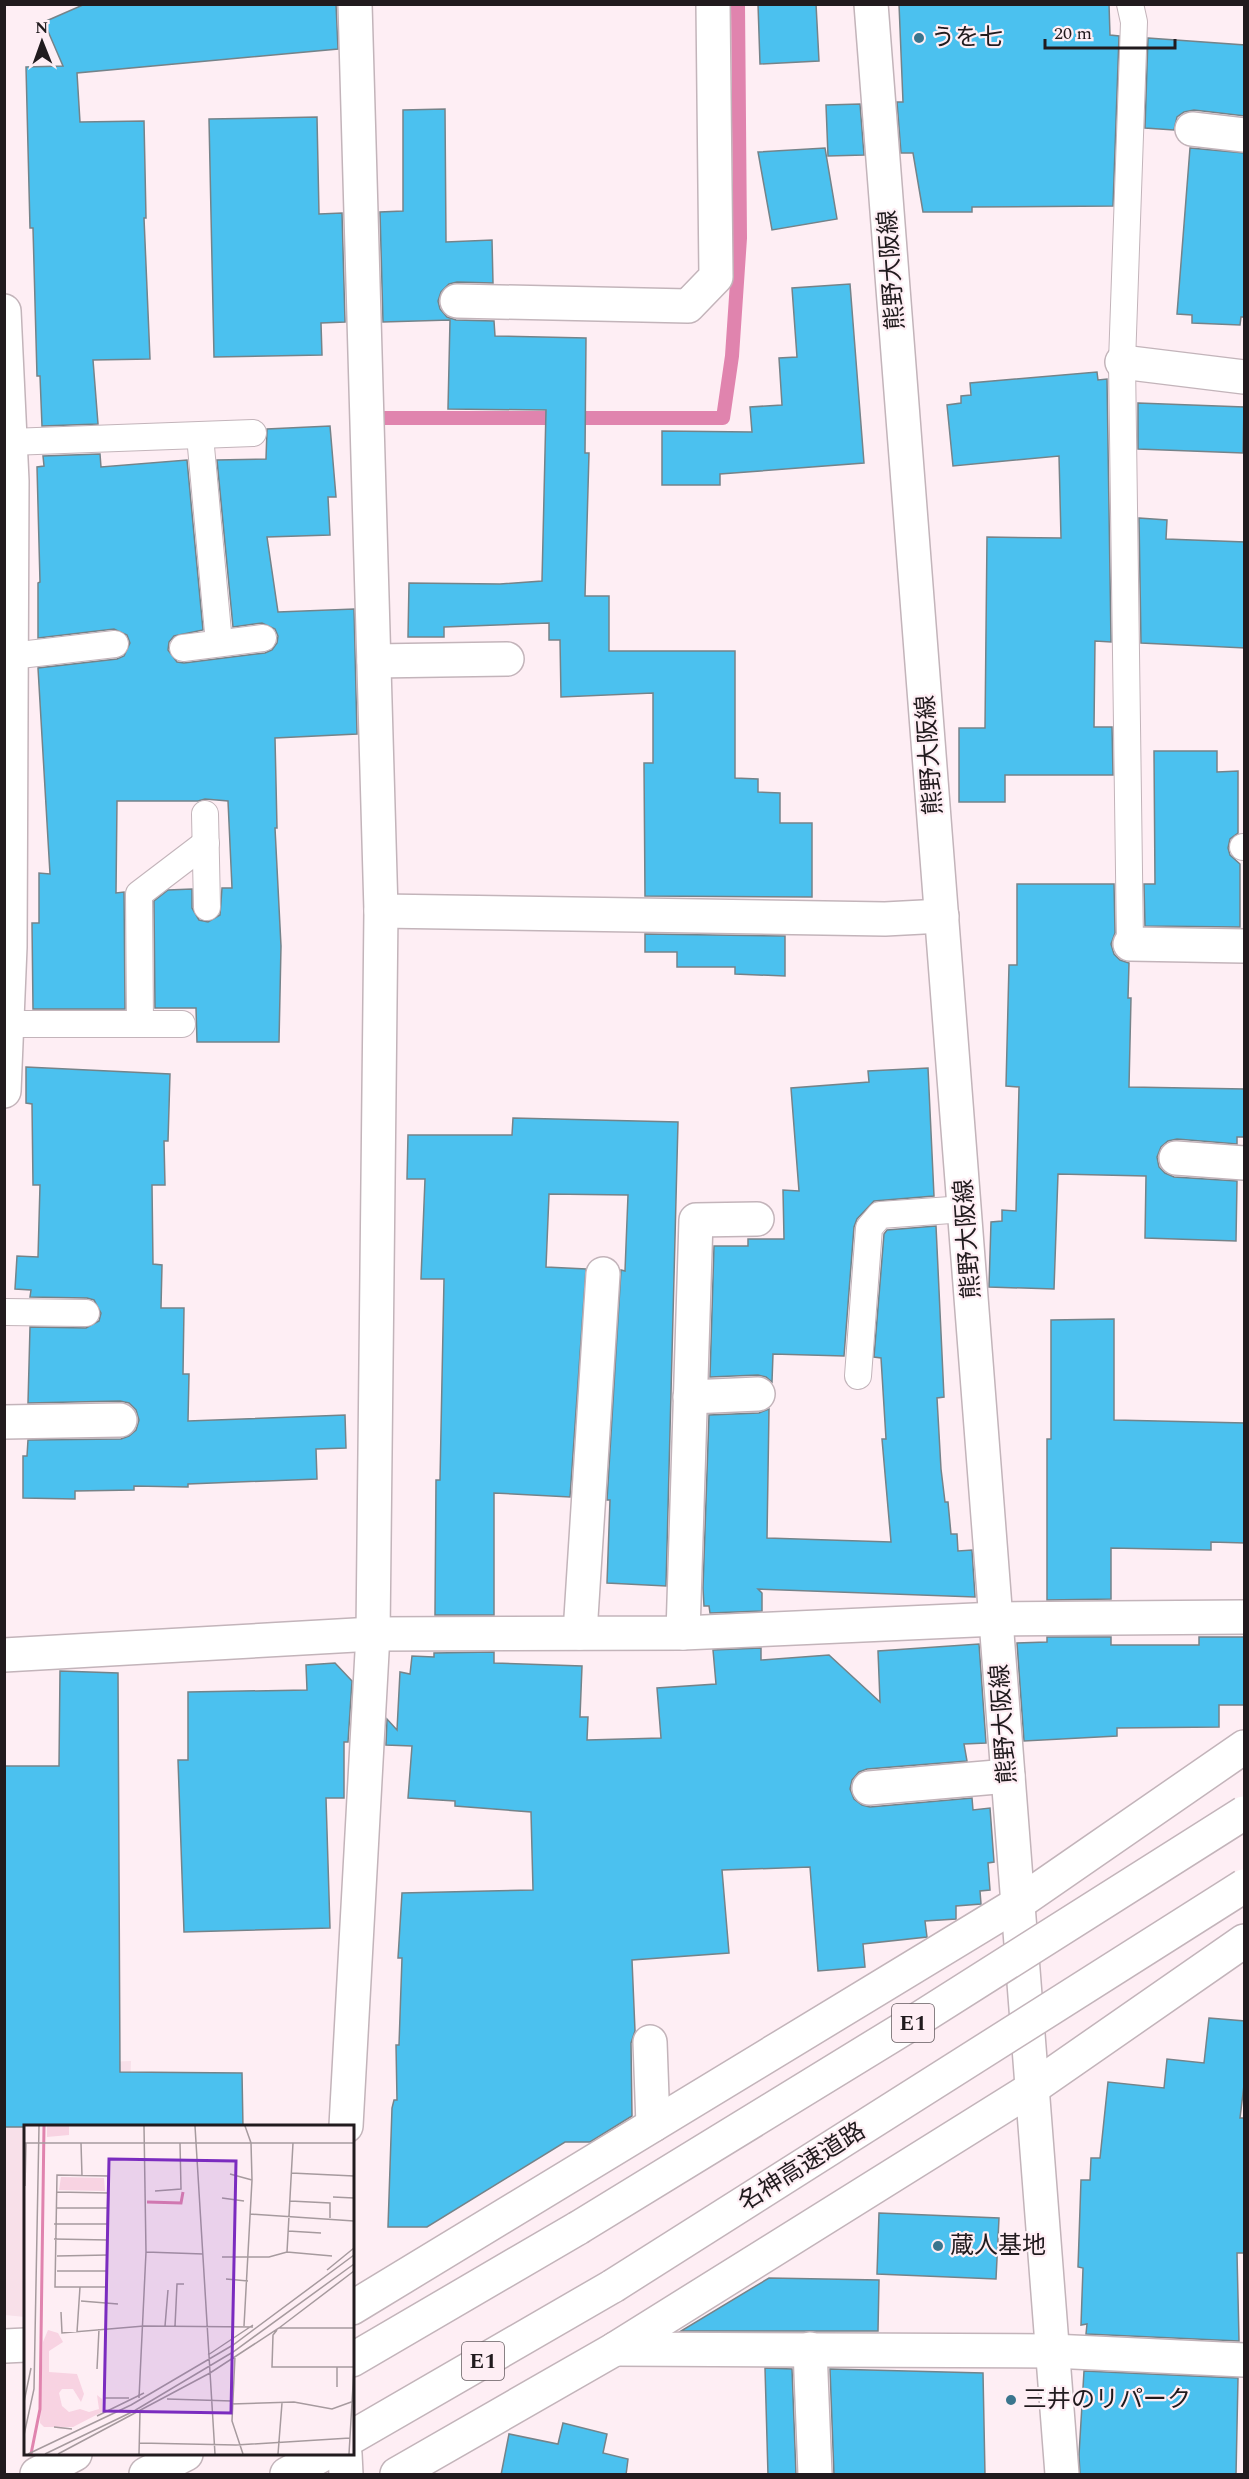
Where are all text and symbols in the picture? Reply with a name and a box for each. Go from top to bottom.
north arrow [12,12,72,72]
scale bar [1045,12,1176,50]
text: N [35,16,48,40]
place label: うを七 [931,20,1003,56]
text: 20 m [1054,20,1092,47]
marker: うを七 [912,31,926,45]
street label: 熊野大阪線 [870,209,914,331]
street label: 熊野大阪線 [908,694,952,816]
street label: 熊野大阪線 [946,1178,990,1300]
street label: 熊野大阪線 [982,1663,1026,1785]
road number: E1 [892,2004,934,2042]
street label: 名神高速道路 [731,2114,873,2220]
inset map [24,2125,354,2455]
place label: 蔵人基地 [950,2228,1046,2264]
marker: 蔵人基地 [931,2239,945,2253]
road number: E1 [462,2342,504,2380]
place label: 三井のリパーク [1023,2382,1191,2418]
marker: 三井のリパーク [1004,2393,1018,2407]

